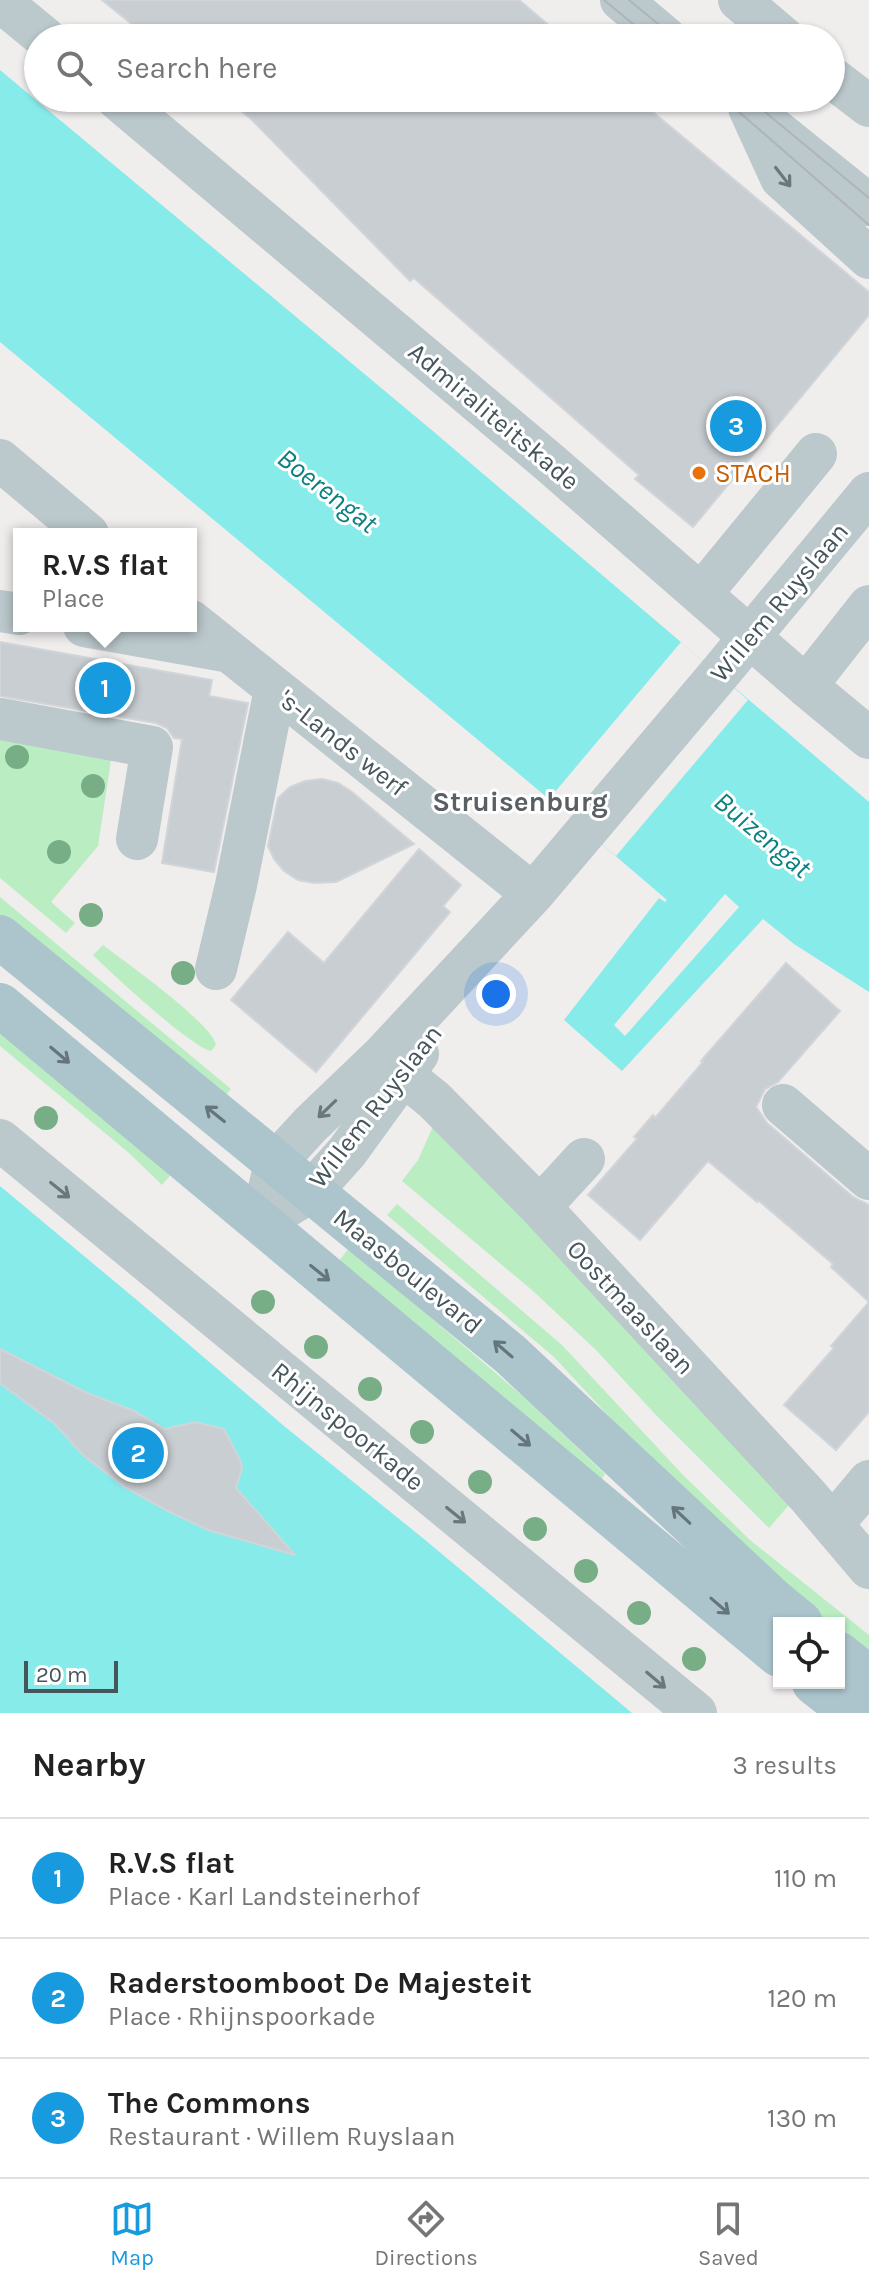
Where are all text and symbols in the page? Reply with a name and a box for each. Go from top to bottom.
search box [24,24,845,112]
icon: search [52,46,96,90]
text: Search here [116,50,277,86]
one-way arrow [775,166,792,187]
street label: Admiraliteitskade [402,336,585,497]
pin: 3 [710,396,762,456]
water label: Boerengat [271,441,385,540]
place label: STACH [715,458,791,489]
marker: STACH [690,464,708,482]
street label: Willem Ruyslaan [704,516,855,688]
popup [13,528,197,632]
text: R.V.S flat [42,547,168,583]
text: Place [42,583,104,614]
pin: 1 [79,658,131,718]
street label: 's-Lands werf [272,684,414,804]
water label: Buizengat [707,784,818,885]
district label: Struisenburg [432,785,608,818]
your location [476,974,516,1014]
street label: Willem Ruyslaan [302,1019,449,1194]
one-way arrow [49,1046,70,1064]
one-way arrow [318,1099,337,1118]
one-way arrow [205,1105,226,1123]
one-way arrow [49,1181,70,1198]
street label: Maasboulevard [327,1202,488,1341]
street label: Oostmaaslaan [560,1234,701,1381]
one-way arrow [309,1264,330,1282]
one-way arrow [493,1340,513,1358]
street label: Rhijnspoorkade [265,1355,430,1497]
pin: 2 [112,1423,164,1483]
one-way arrow [510,1429,531,1447]
one-way arrow [671,1505,691,1524]
one-way arrow [445,1506,465,1524]
one-way arrow [709,1596,729,1614]
map controls [773,1617,845,1689]
button: locate [773,1617,845,1689]
scale bar [24,1657,118,1693]
text: 20 m [36,1662,88,1688]
one-way arrow [645,1671,666,1689]
text: Nearby [32,1745,146,1785]
text: 3 results [733,1750,837,1781]
text: R.V.S flat [108,1845,235,1881]
text: 1 [53,1863,63,1894]
text: 110 m [774,1863,837,1894]
text: Place · Karl Landsteinerhof [108,1881,420,1912]
text: Raderstoomboot De Majesteit [108,1965,532,2001]
text: 2 [50,1983,66,2014]
text: 120 m [767,1983,837,2014]
text: Place · Rhijnspoorkade [108,2001,375,2032]
text: The Commons [108,2085,311,2121]
text: 3 [50,2103,66,2134]
text: 130 m [767,2103,837,2134]
text: Restaurant · Willem Ruyslaan [108,2121,455,2152]
tab: Map [110,2197,154,2271]
tab: Directions [374,2197,478,2271]
tab: Saved [698,2197,759,2271]

